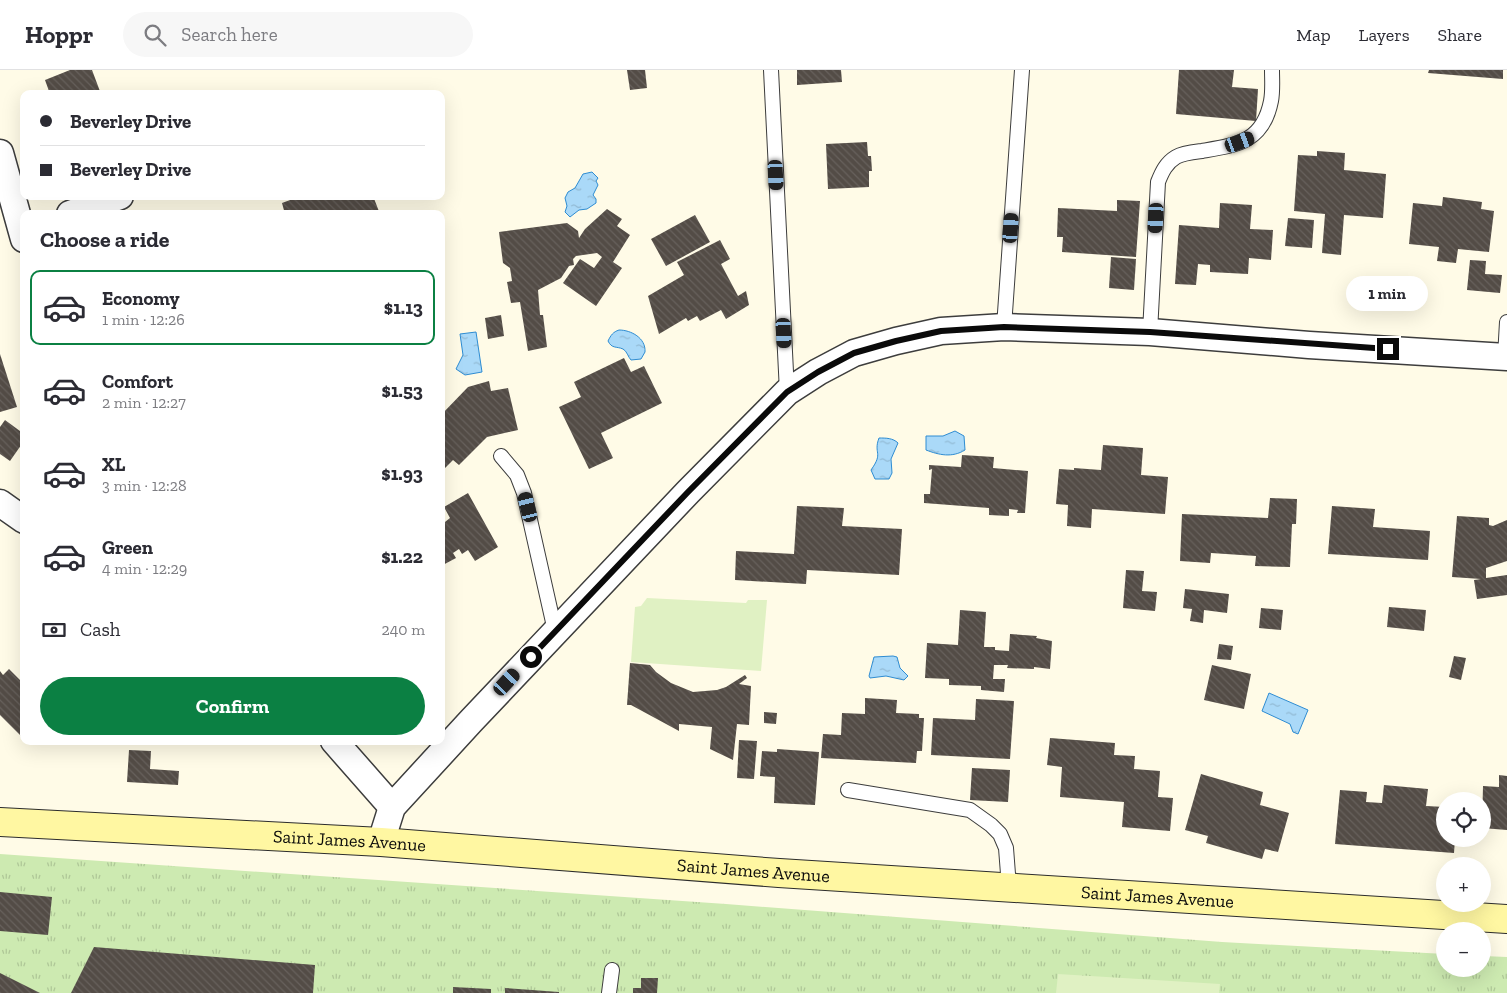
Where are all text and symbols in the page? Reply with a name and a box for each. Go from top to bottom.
search box [123,12,473,57]
text: Hoppr [25,20,93,49]
icon: search [141,21,169,49]
text: Search here [181,23,278,46]
text: Map [1296,24,1331,46]
text: Layers [1359,24,1410,46]
text: Share [1438,24,1482,46]
text: Beverley Drive [70,110,191,133]
car [1223,130,1256,154]
text: Beverley Drive [70,158,191,181]
car [767,160,784,190]
car [1147,203,1164,233]
car [1002,213,1019,243]
text: Choose a ride [40,226,170,253]
callout: 1 min [1347,276,1429,312]
text: 1 min [1368,284,1406,303]
icon: car [42,285,87,330]
text: Economy [102,287,180,310]
text: $1.13 [384,296,423,319]
text: 1 min · 12:26 [102,310,185,329]
car [775,318,792,348]
route end [1377,338,1399,360]
icon: car [42,368,87,413]
text: Comfort [102,370,173,393]
text: $1.53 [382,379,423,402]
text: 2 min · 12:27 [102,393,186,412]
icon: car [42,451,87,496]
text: XL [102,453,125,476]
text: $1.93 [381,462,423,485]
text: 3 min · 12:28 [102,476,187,495]
car [517,491,538,523]
icon: car [42,534,87,579]
text: Green [102,536,153,559]
text: $1.22 [381,545,423,568]
text: 4 min · 12:29 [102,559,187,578]
icon: cash [40,616,68,644]
text: Cash [80,618,120,641]
text: 240 m [381,620,425,639]
route start [520,646,542,668]
car [491,666,522,698]
button: Confirm [40,677,425,735]
map controls [1436,792,1491,977]
button: locate [1436,792,1491,847]
street label: Saint James Avenue [273,825,427,856]
street label: Saint James Avenue [676,854,830,887]
button: + [1436,857,1491,912]
street label: Saint James Avenue [1080,881,1235,913]
button: − [1436,922,1491,977]

